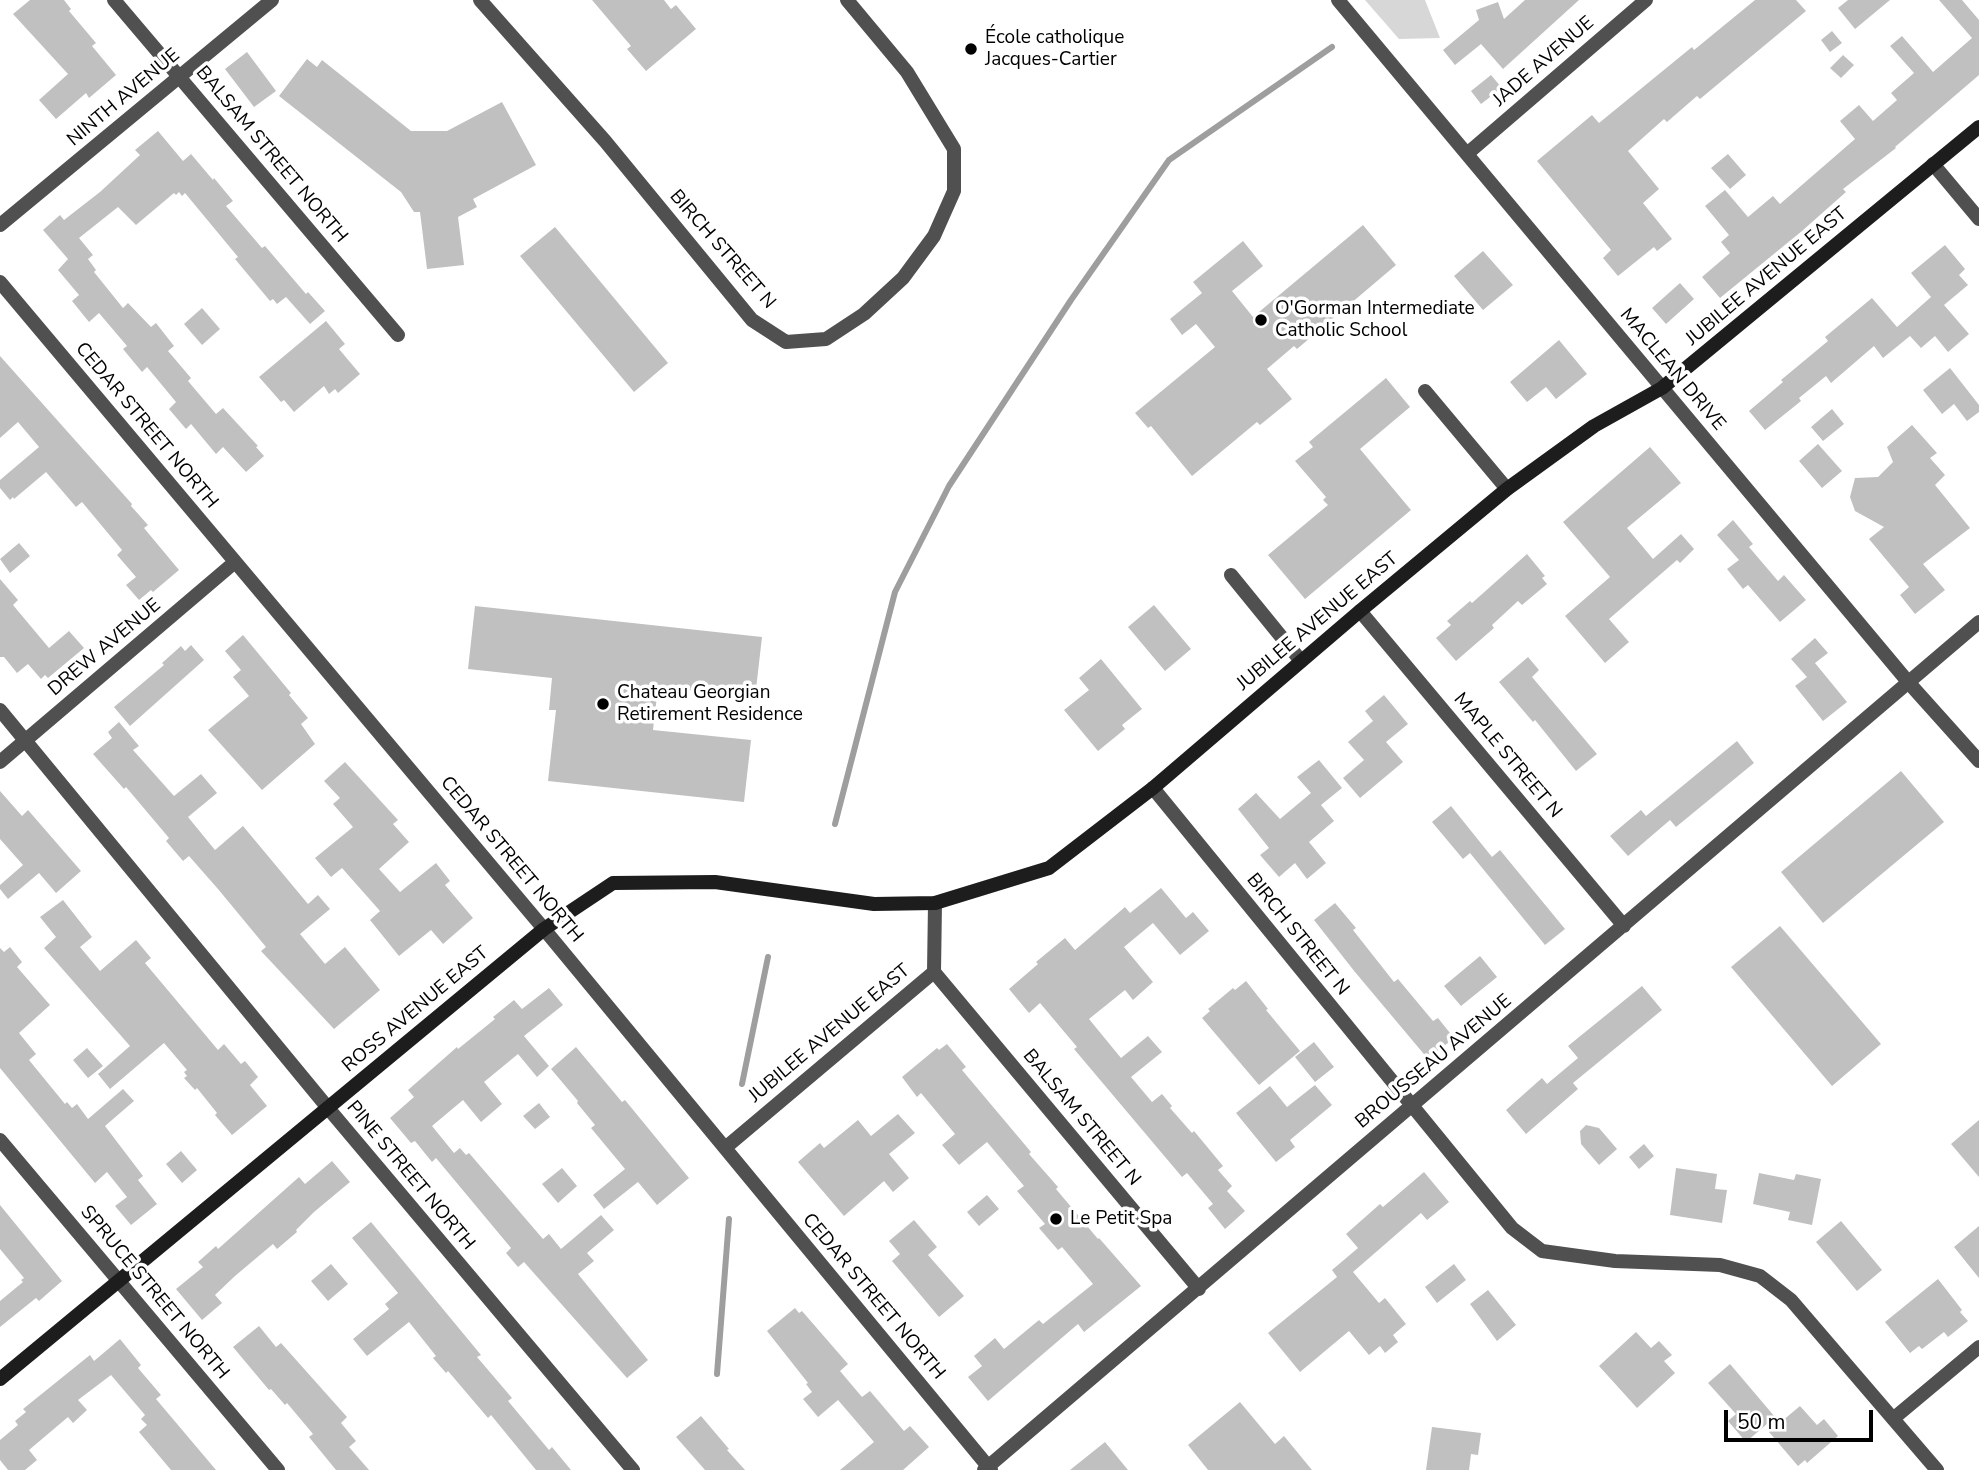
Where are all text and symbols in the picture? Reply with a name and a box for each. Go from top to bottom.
street label: JADE AVENUE [1489,12,1599,112]
place label: École catholique Jacques-Cartier [985,27,1124,71]
marker: École catholique Jacques-Cartier [963,41,979,57]
street label: NINTH AVENUE [63,44,185,152]
street label: BALSAM STREET NORTH [190,62,352,248]
street label: BIRCH STREET N [664,186,780,314]
street label: JUBILEE AVENUE EAST [1682,203,1852,351]
place label: O'Gorman Intermediate Catholic School [1275,298,1475,342]
street label: MACLEAN DRIVE [1614,304,1730,436]
marker: O'Gorman Intermediate Catholic School [1253,312,1269,328]
street label: CEDAR STREET NORTH [70,338,222,514]
street label: JUBILEE AVENUE EAST [1233,548,1403,696]
street label: DREW AVENUE [44,594,166,702]
place label: Chateau Georgian Retirement Residence [617,682,803,726]
street label: MAPLE STREET N [1448,689,1566,823]
marker: Chateau Georgian Retirement Residence [595,696,611,712]
street label: CEDAR STREET NORTH [435,772,587,948]
street label: BIRCH STREET N [1241,869,1353,1001]
street label: ROSS AVENUE EAST [338,942,494,1078]
street label: JUBILEE AVENUE EAST [745,960,915,1108]
street label: BROUSSEAU AVENUE [1351,990,1517,1134]
street label: BALSAM STREET N [1017,1045,1145,1191]
street label: PINE STREET NORTH [341,1097,479,1255]
street label: SPRUCE STREET NORTH [75,1202,233,1384]
place label: Le Petit Spa [1070,1208,1172,1230]
street label: CEDAR STREET NORTH [797,1209,949,1385]
marker: Le Petit Spa [1048,1211,1064,1227]
scale bar [1727,1396,1876,1440]
text: 50 m [1737,1408,1786,1436]

